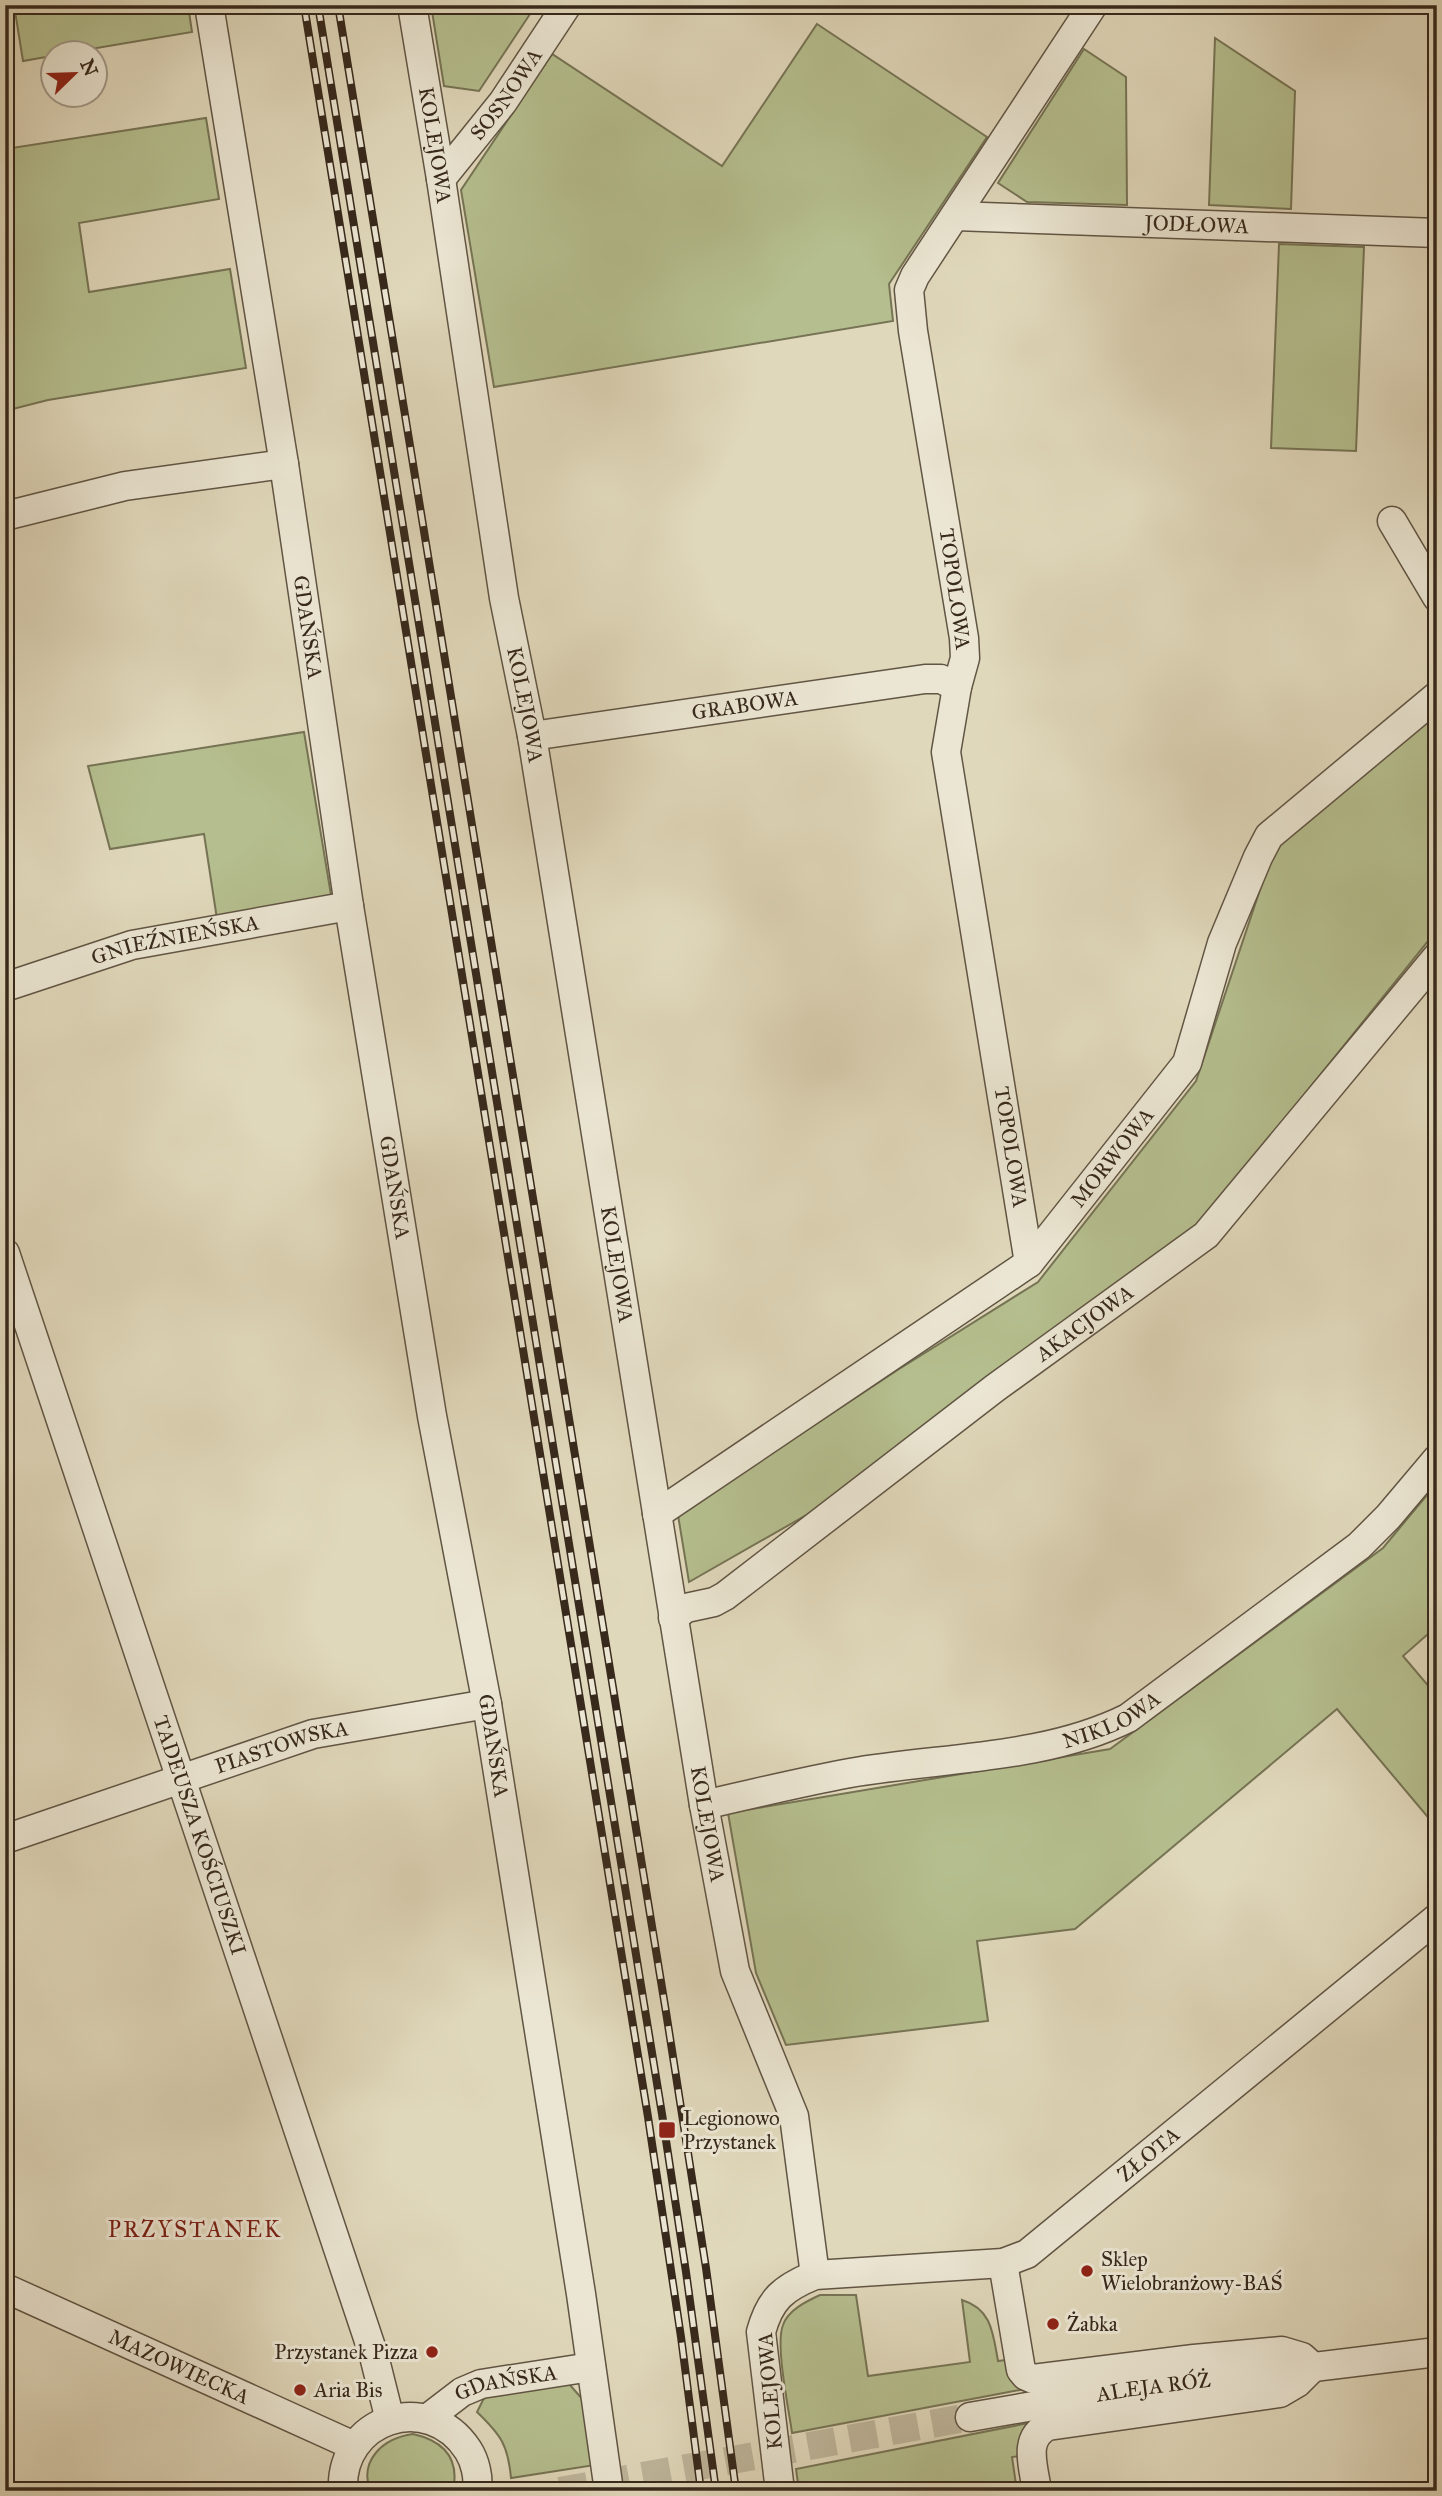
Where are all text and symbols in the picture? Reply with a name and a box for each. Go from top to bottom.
north arrow [38,38,108,108]
street label: SOSNOWA [465,43,548,145]
text: N [75,56,103,79]
street label: KOLEJOWA [413,85,457,205]
street label: JODŁOWA [1142,210,1250,239]
street label: TOPOLOWA [934,527,976,651]
street label: GDAŃSKA [288,574,328,681]
street label: KOLEJOWA [501,645,549,765]
street label: GRABOWA [690,685,800,726]
street label: GNIEŹNIEŃSKA [88,909,261,971]
street label: TOPOLOWA [989,1085,1033,1209]
street label: MORWOWA [1065,1103,1160,1213]
street label: GDAŃSKA [374,1134,416,1241]
street label: KOLEJOWA [595,1204,639,1324]
street label: AKACJOWA [1030,1279,1138,1368]
street label: NIKLOWA [1060,1686,1165,1754]
street label: GDAŃSKA [472,1692,515,1799]
street label: TADEUSZA KOŚCIUSZKI [148,1712,252,1958]
street label: PIASTOWSKA [212,1715,351,1779]
street label: KOLEJOWA [685,1764,731,1884]
place label: Legionowo Przystanek [683,2105,780,2155]
marker: Legionowo Przystanek [657,2120,677,2140]
street label: ZŁOTA [1112,2121,1185,2187]
district label: PRZYSTANEK [108,2215,282,2243]
place label: Sklep Wielobranżowy-BAŚ [1101,2246,1283,2296]
marker: Sklep Wielobranżowy-BAŚ [1079,2263,1095,2279]
place label: Żabka [1067,2311,1118,2337]
marker: Żabka [1045,2316,1061,2332]
street label: MAZOWIECKA [104,2324,254,2410]
street label: KOLEJOWA [752,2331,788,2451]
place label: Przystanek Pizza [274,2339,418,2365]
marker: Przystanek Pizza [424,2344,440,2360]
street label: GDAŃSKA [450,2359,559,2407]
street label: ALEJA RÓŻ [1093,2367,1212,2408]
place label: Aria Bis [313,2377,382,2403]
marker: Aria Bis [292,2382,308,2398]

